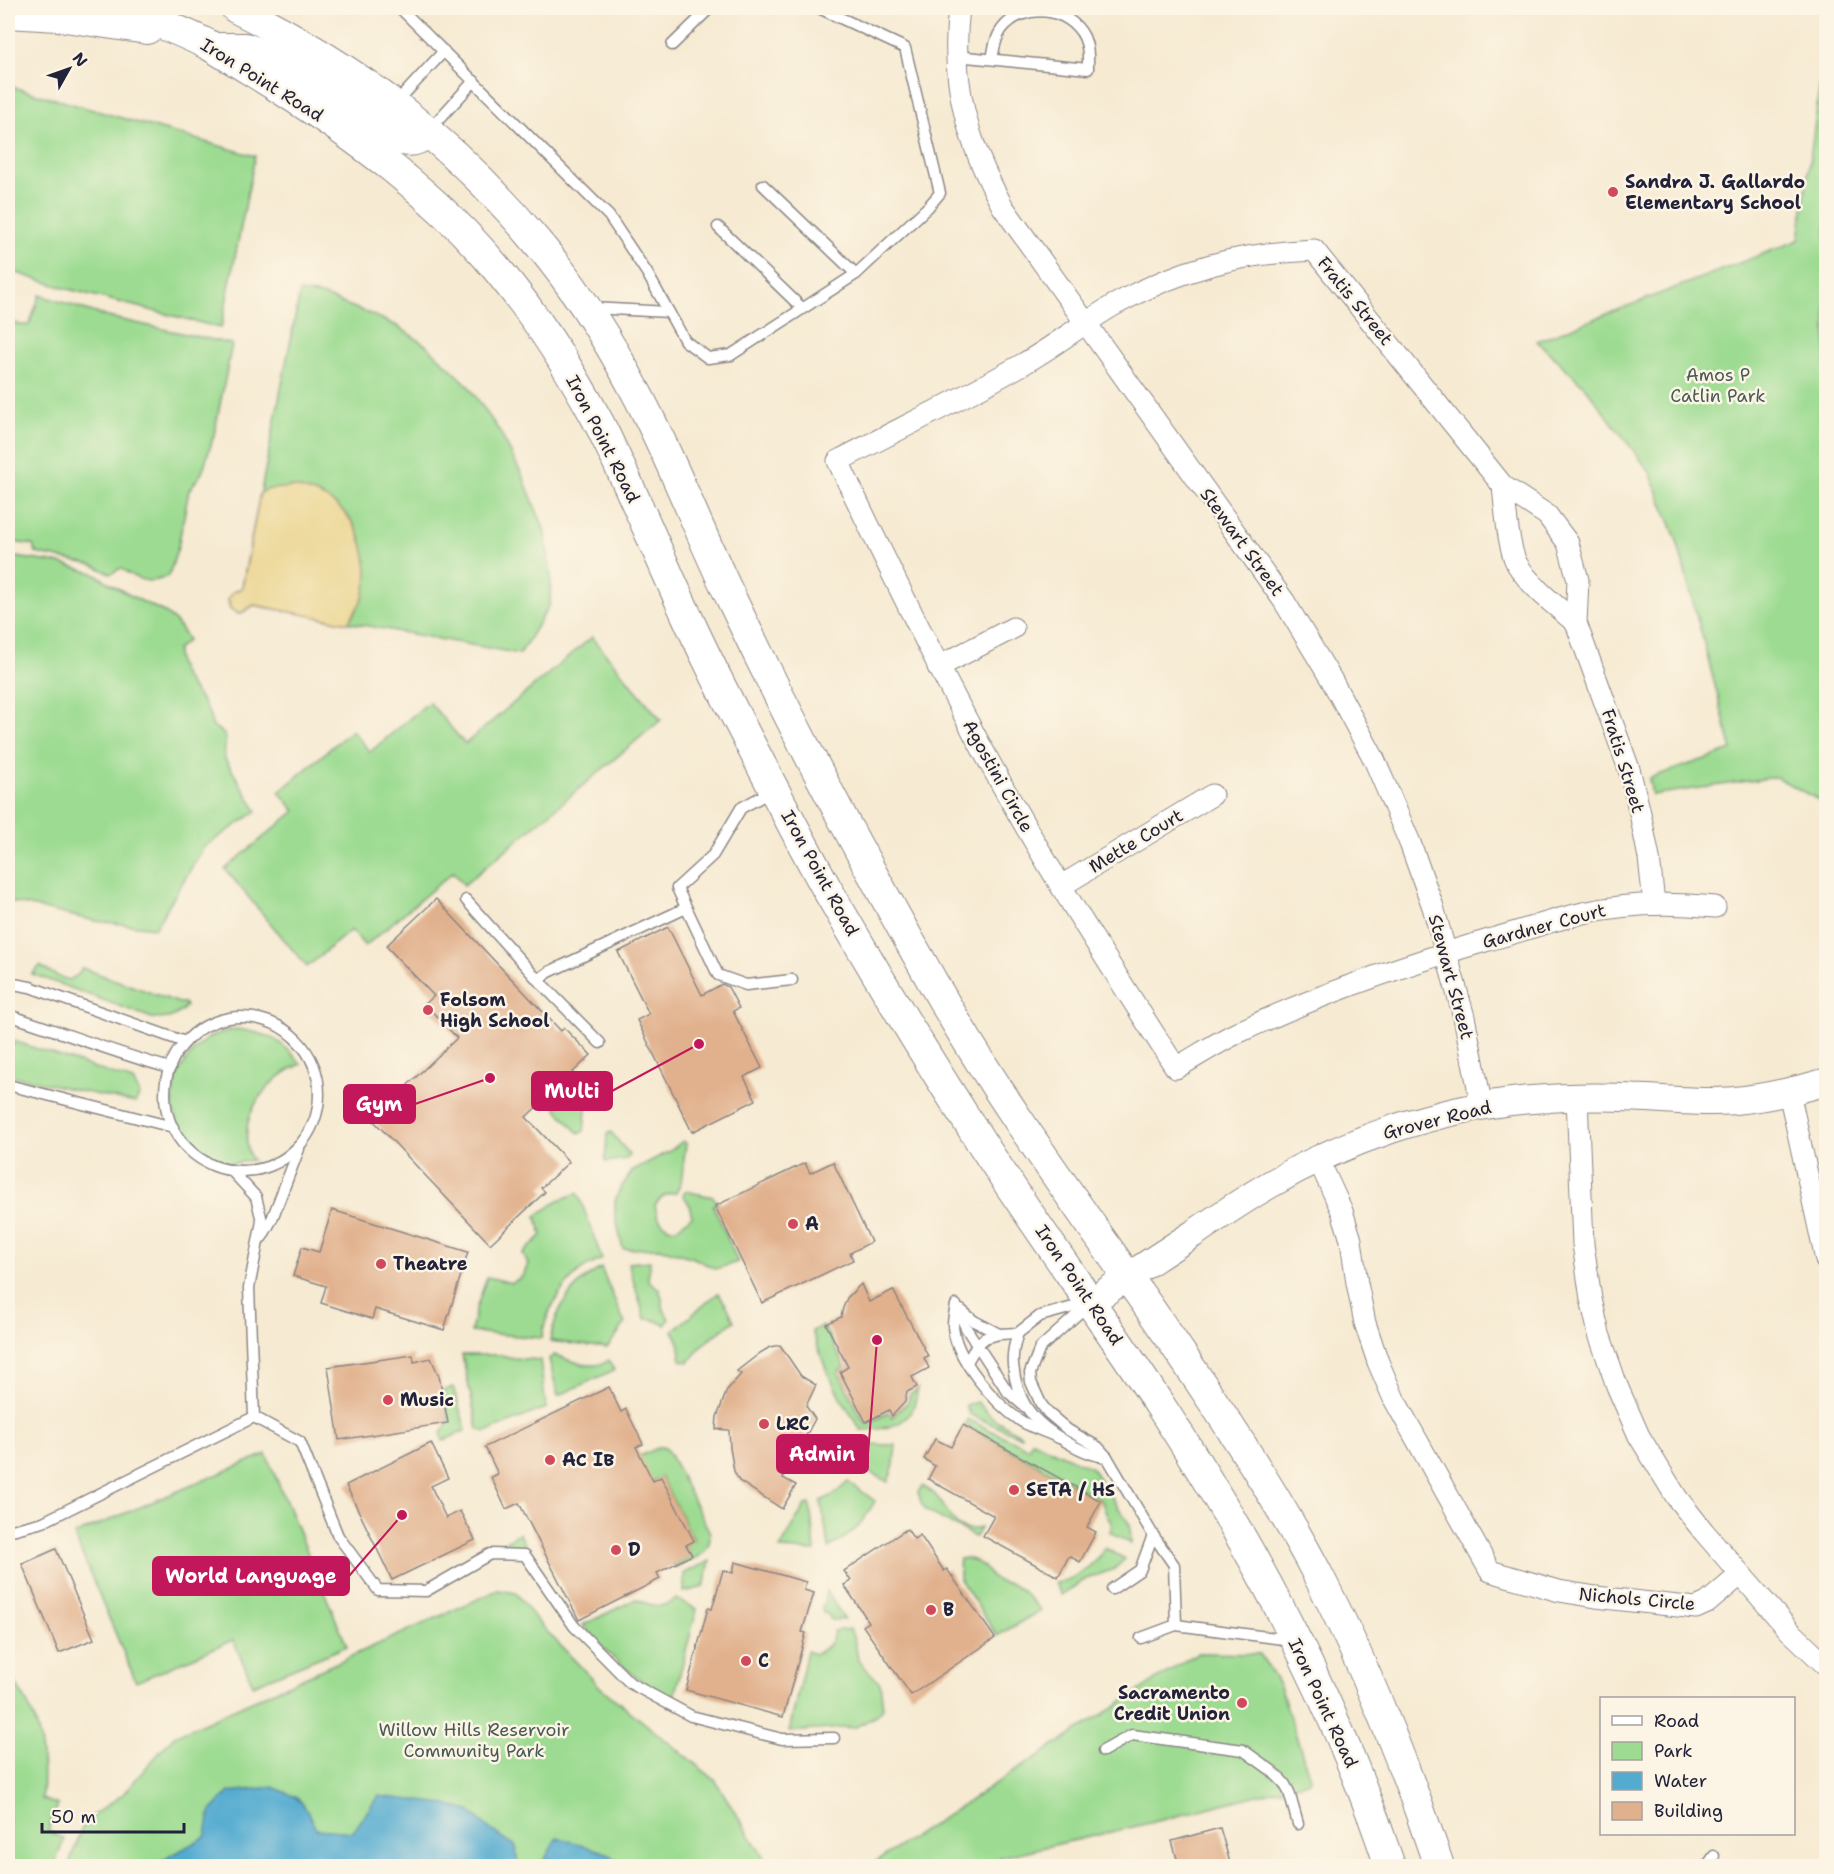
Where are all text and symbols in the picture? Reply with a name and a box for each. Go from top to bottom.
street label: Iron Point Road [196,33,328,127]
north arrow [39,39,99,99]
text: N [68,48,92,71]
place label: Sandra J. Gallardo Elementary School [1625,170,1805,215]
marker: Sandra J. Gallardo Elementary School [1606,185,1620,199]
street label: Fratis Street [1312,252,1398,351]
park label: Amos P Catlin Park [1670,363,1766,408]
street label: Iron Point Road [560,371,646,507]
street label: Stewart Street [1195,483,1289,601]
street label: Fratis Street [1596,706,1650,816]
street label: Agostini Circle [957,715,1039,837]
street label: Mette Court [1084,803,1188,879]
street label: Iron Point Road [775,806,865,940]
street label: Gardner Court [1480,898,1608,954]
street label: Stewart Street [1423,912,1479,1042]
place label: Folsom High School [440,988,549,1033]
marker: Folsom High School [421,1003,435,1017]
callout: Multi [532,1072,612,1110]
text: Multi [544,1078,600,1104]
callout: Gym [344,1085,415,1123]
text: Gym [356,1091,402,1117]
street label: Grover Road [1380,1095,1494,1145]
place label: A [805,1212,819,1236]
marker: A [786,1217,800,1231]
street label: Iron Point Road [1030,1220,1128,1350]
place label: Theatre [393,1252,468,1276]
marker: Theatre [374,1257,388,1271]
place label: Music [400,1388,454,1412]
marker: Music [381,1393,395,1407]
place label: LRC [776,1412,810,1436]
marker: LRC [757,1417,771,1431]
callout: Admin [777,1435,868,1473]
text: Admin [789,1441,855,1467]
place label: AC IB [562,1448,615,1472]
marker: AC IB [543,1453,557,1467]
place label: SETA / HS [1026,1478,1115,1502]
marker: SETA / HS [1007,1483,1021,1497]
place label: D [628,1538,641,1562]
marker: D [609,1543,623,1557]
callout: World Language [153,1557,349,1595]
text: World Language [165,1563,337,1589]
street label: Nichols Circle [1578,1582,1696,1616]
place label: B [943,1598,954,1622]
marker: B [924,1603,938,1617]
street label: Iron Point Road [1282,1634,1364,1772]
place label: C [758,1649,769,1673]
marker: C [739,1654,753,1668]
place label: Sacramento Credit Union [1114,1681,1230,1726]
marker: Sacramento Credit Union [1235,1696,1249,1710]
legend [1600,1697,1795,1835]
text: Road [1654,1709,1699,1733]
park label: Willow Hills Reservoir Community Park [378,1718,570,1763]
text: Park [1654,1739,1693,1763]
text: Water [1654,1769,1707,1793]
scale bar [42,1796,184,1834]
text: Building [1654,1799,1723,1823]
text: 50 m [51,1805,96,1829]

